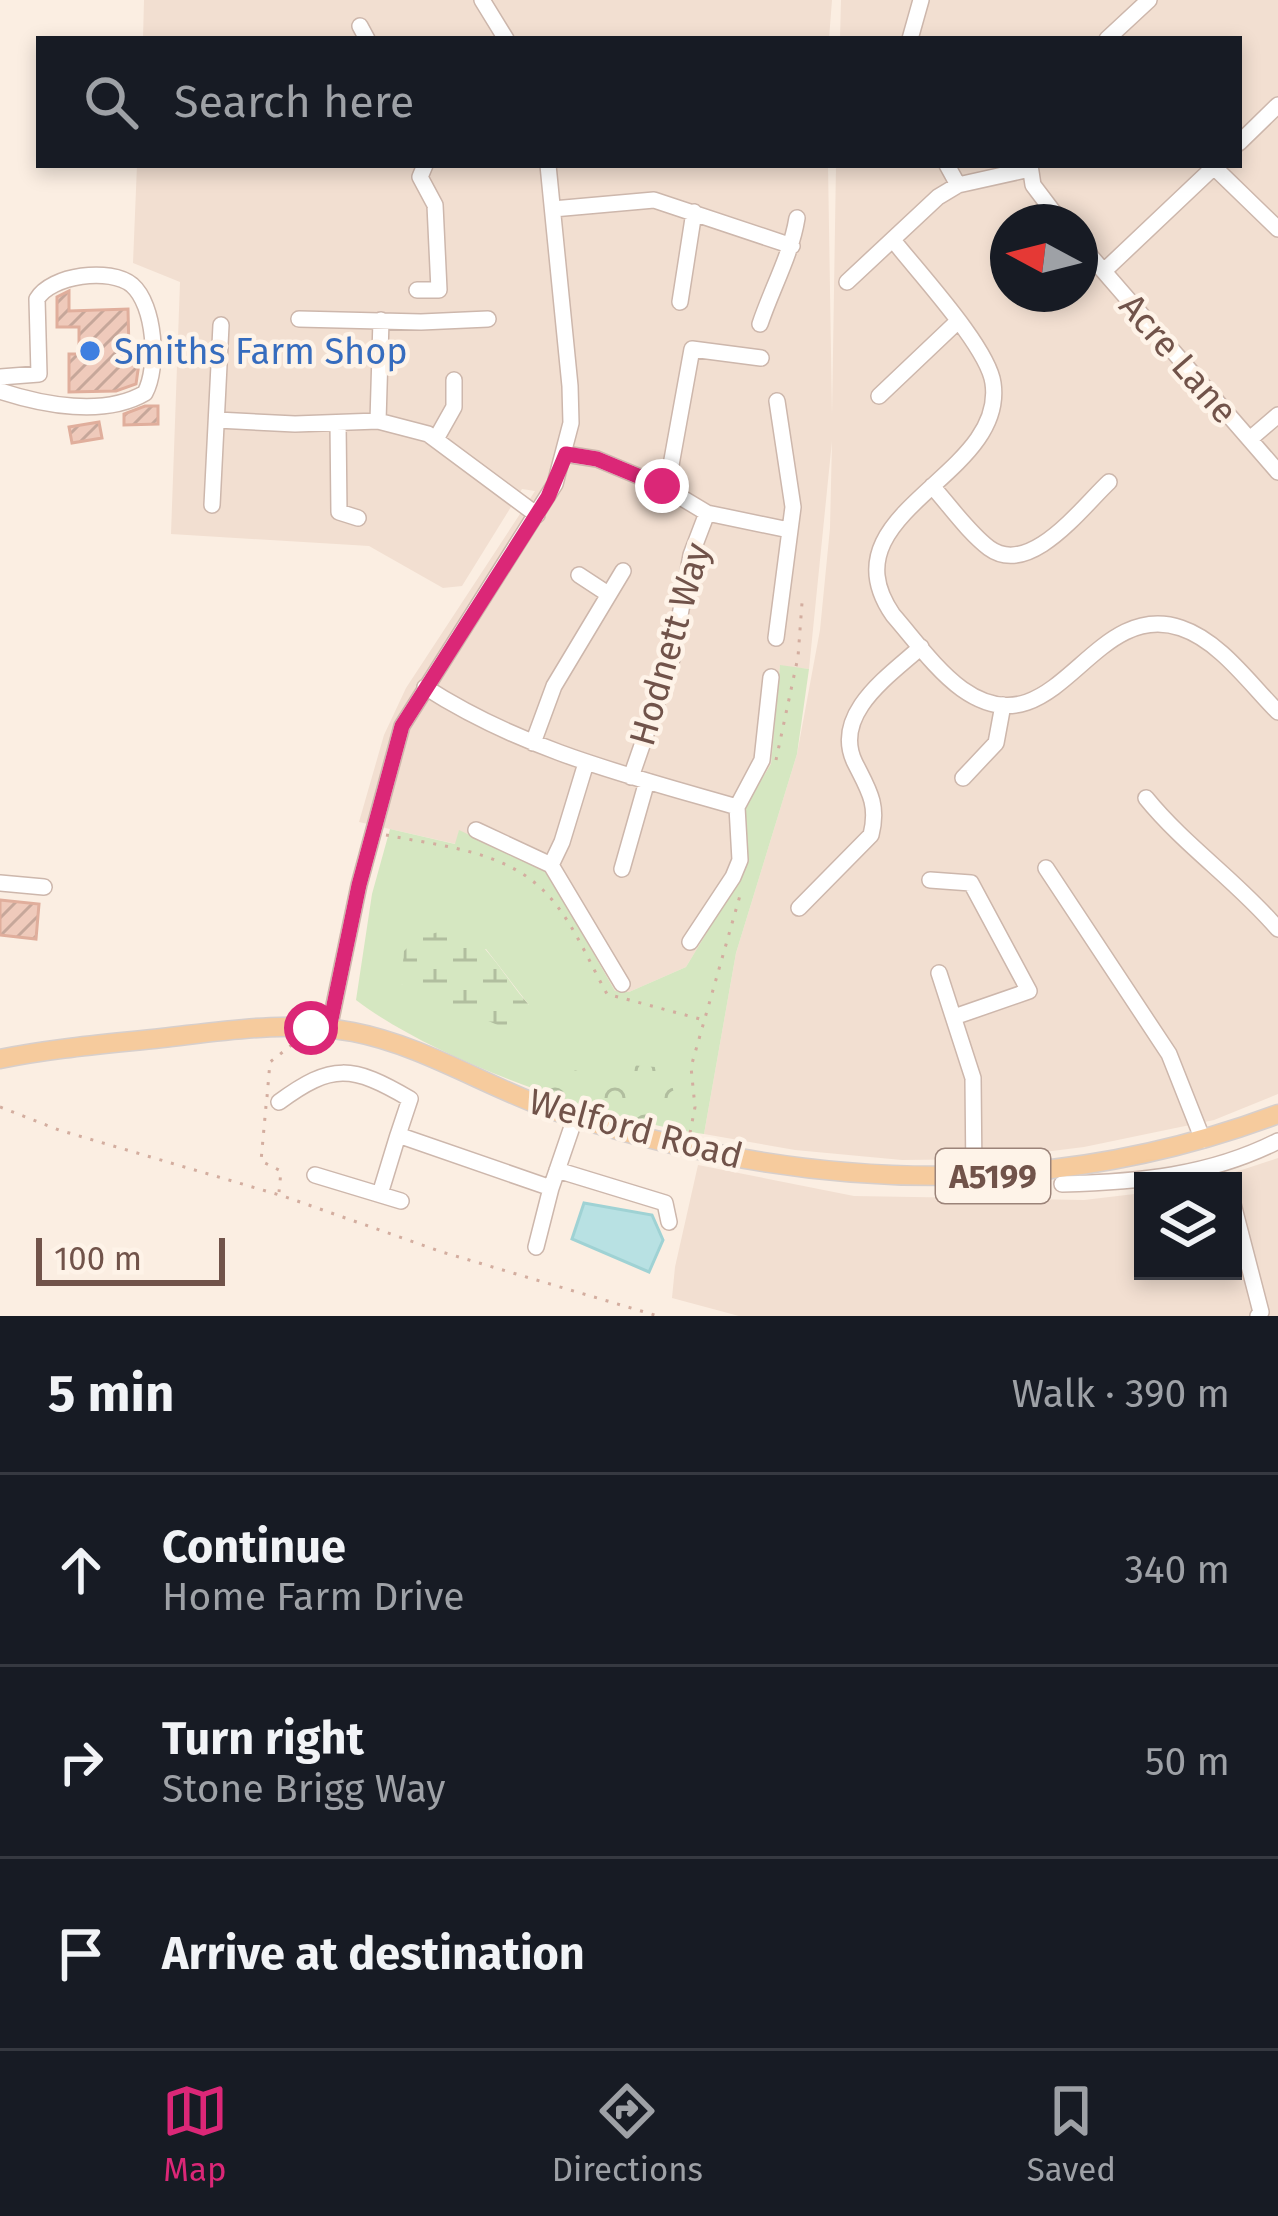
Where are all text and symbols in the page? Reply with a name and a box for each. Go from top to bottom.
search box [36,36,1242,168]
icon: search [78,69,144,135]
text: Search here [174,75,414,129]
north arrow [990,204,1098,312]
street label: Acre Lane [1110,285,1247,433]
place label: Smiths Farm Shop [114,330,408,374]
marker: Smiths Farm Shop [77,338,103,364]
route end [635,459,689,513]
street label: Hodnett Way [620,538,720,751]
route start [284,1001,338,1055]
street label: Welford Road [524,1079,747,1179]
road number: A5199 [936,1149,1050,1203]
map controls [1134,1172,1242,1280]
button: layers [1134,1172,1242,1280]
scale bar [36,1232,225,1285]
text: 100 m [54,1239,142,1279]
text: 5 min [48,1363,174,1425]
text: Walk · 390 m [1012,1371,1230,1417]
text: Continue [162,1520,346,1574]
icon: ahead [48,1537,114,1603]
text: 340 m [1124,1547,1230,1593]
text: Home Farm Drive [162,1574,465,1620]
text: Turn right [162,1712,364,1766]
icon: right [48,1729,114,1795]
text: 50 m [1145,1739,1230,1785]
text: Stone Brigg Way [162,1766,446,1812]
icon: arrive [48,1921,114,1987]
text: Arrive at destination [162,1927,585,1981]
tab: Map [162,2078,228,2190]
tab: Directions [552,2078,703,2190]
tab: Saved [1027,2078,1116,2190]

